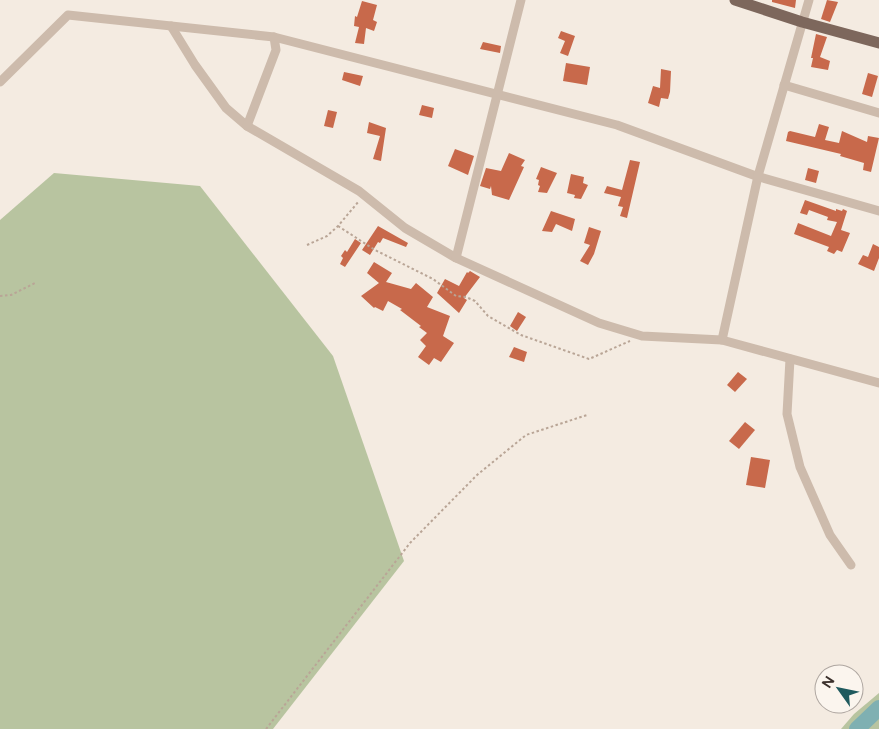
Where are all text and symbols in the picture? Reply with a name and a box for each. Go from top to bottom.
north arrow [814,664,864,714]
text: N [818,673,839,691]

